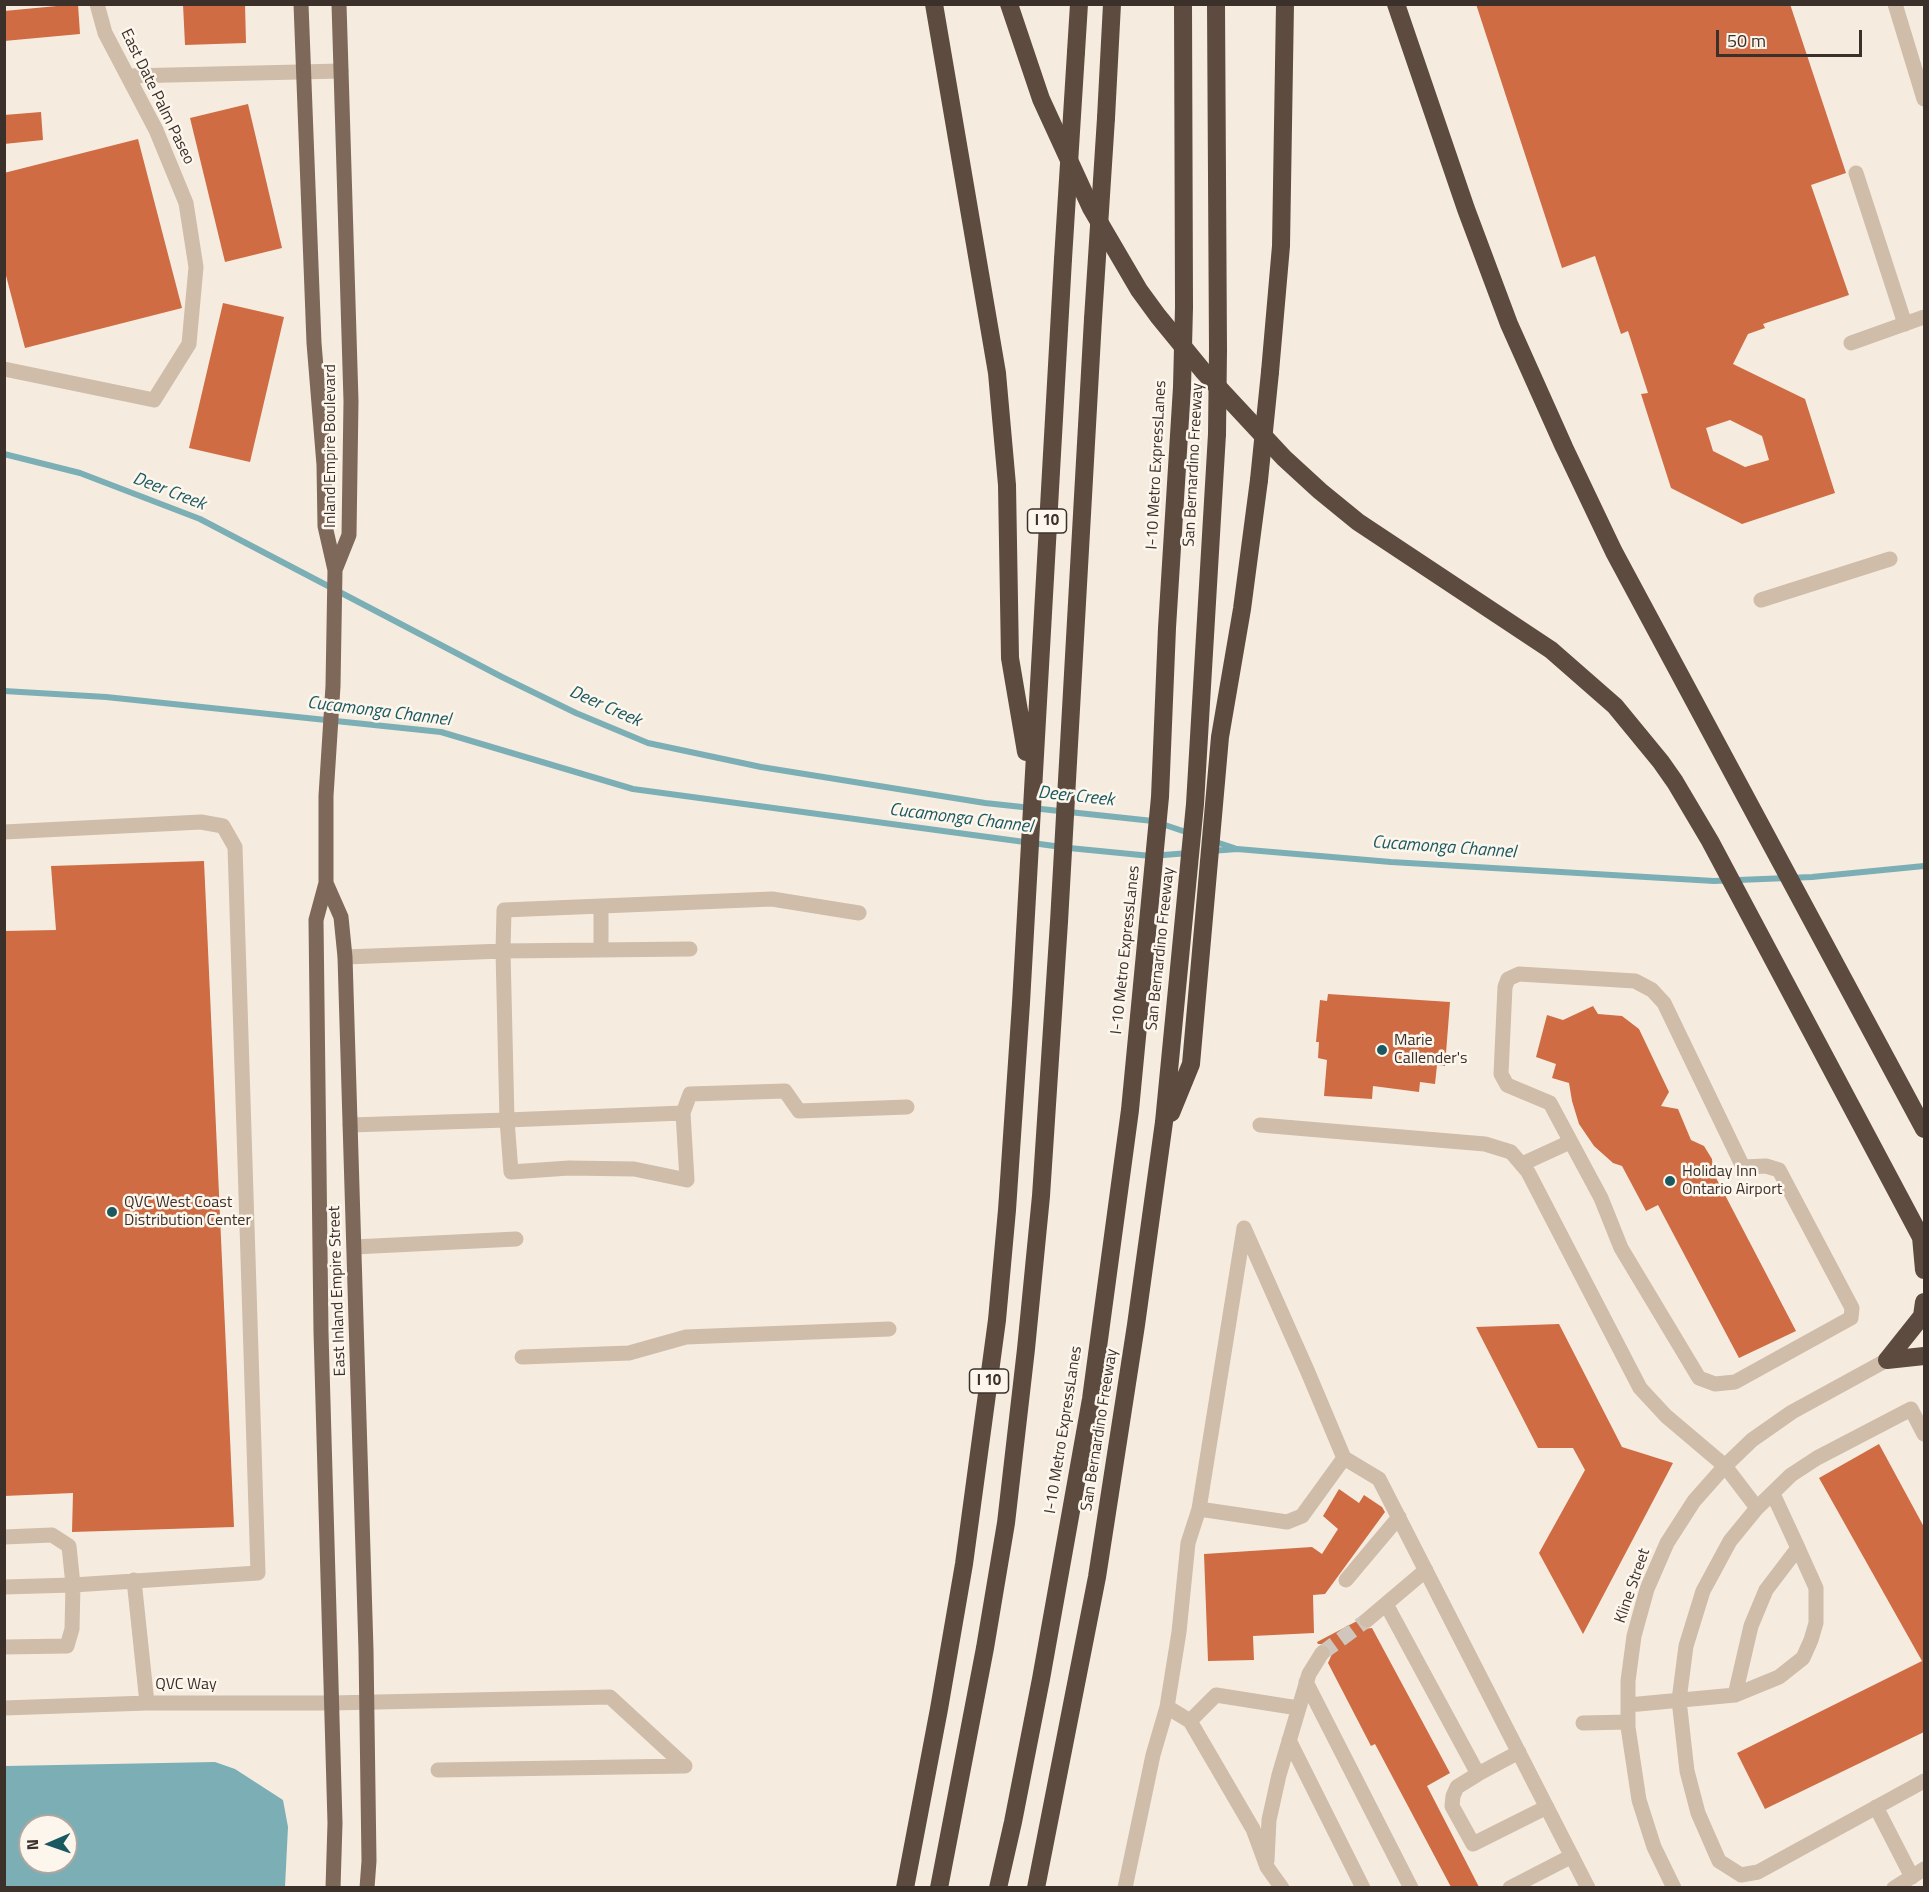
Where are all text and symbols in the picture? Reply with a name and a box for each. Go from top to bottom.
scale bar [1719,18,1864,56]
street label: East Date Palm Paseo [116,26,198,168]
text: 50 m [1727,27,1766,54]
street label: Inland Empire Boulevard [321,364,341,528]
street label: I-10 Metro ExpressLanes [1143,380,1171,550]
street label: San Bernardino Freeway [1180,383,1208,547]
water label: Deer Creek [129,468,209,516]
road number: I 10 [1028,509,1066,533]
water label: Deer Creek [566,682,644,732]
water label: Cucamonga Channel [306,692,452,732]
water label: Deer Creek [1037,782,1115,812]
water label: Cucamonga Channel [888,799,1034,839]
water label: Cucamonga Channel [1371,832,1517,864]
street label: I-10 Metro ExpressLanes [1108,865,1144,1035]
street label: San Bernardino Freeway [1143,866,1179,1032]
place label: Marie Callender's [1394,1031,1468,1069]
marker: Marie Callender's [1375,1043,1389,1057]
place label: Holiday Inn Ontario Airport [1682,1162,1782,1200]
marker: Holiday Inn Ontario Airport [1663,1174,1677,1188]
place label: QVC West Coast Distribution Center [124,1193,251,1231]
marker: QVC West Coast Distribution Center [105,1205,119,1219]
street label: East Inland Empire Street [325,1205,351,1377]
street label: I-10 Metro ExpressLanes [1041,1345,1087,1515]
street label: San Bernardino Freeway [1078,1347,1122,1513]
road number: I 10 [970,1369,1008,1393]
street label: Kline Street [1611,1546,1655,1626]
street label: QVC Way [155,1675,217,1695]
north arrow [18,1814,78,1874]
text: N [20,1839,44,1851]

